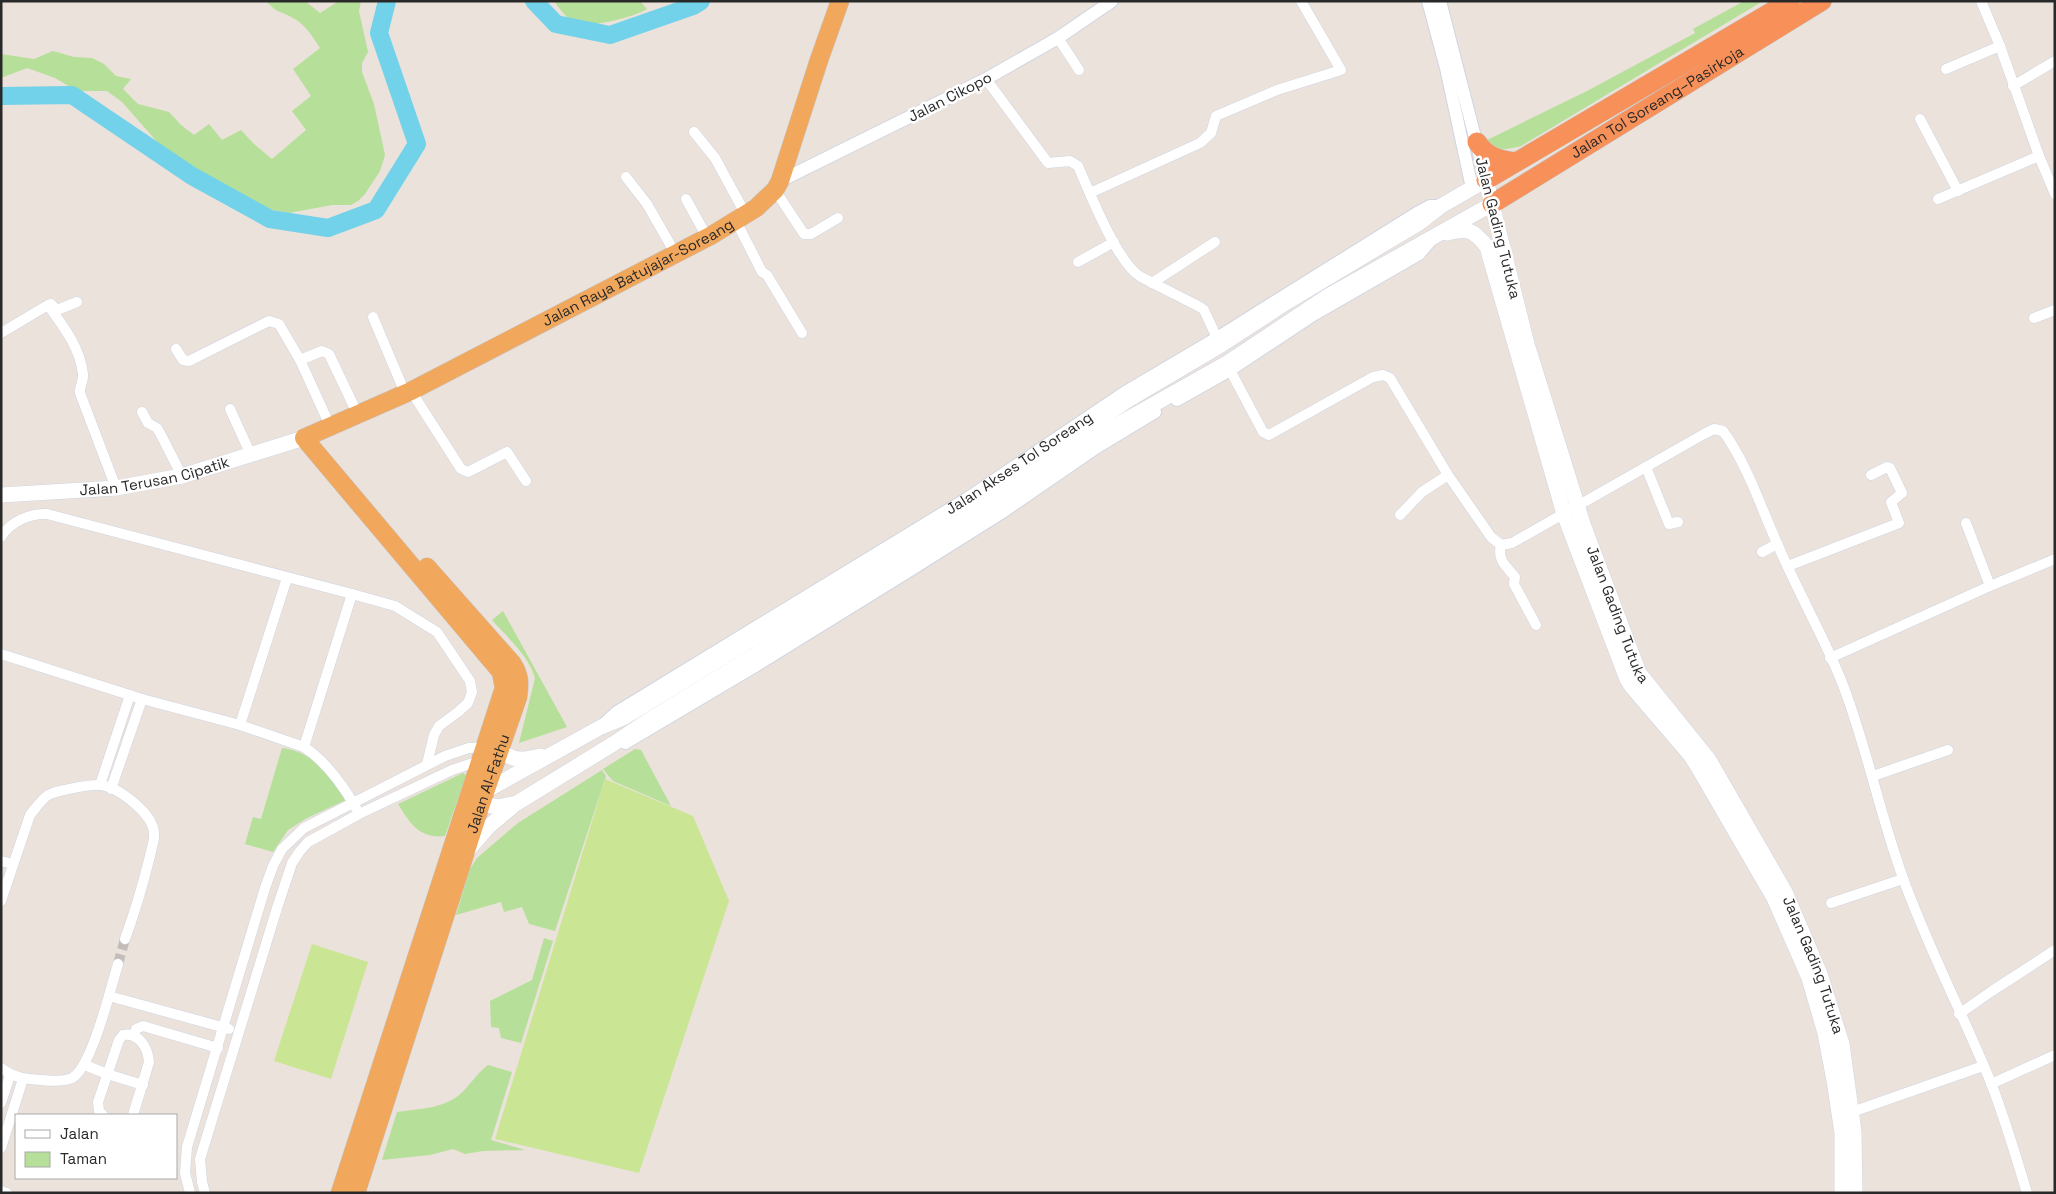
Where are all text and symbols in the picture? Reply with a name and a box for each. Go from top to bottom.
street label: Jalan Tol Soreang–Pasirkoja [1567,41,1747,162]
street label: Jalan Cikopo [905,67,995,126]
street label: Jalan Gading Tutuka [1472,155,1525,301]
street label: Jalan Raya Batujajar-Soreang [539,214,737,330]
street label: Jalan Akses Tol Soreang [942,407,1096,518]
street label: Jalan Terusan Cipatik [79,452,231,499]
street label: Jalan Gading Tutuka [1583,543,1654,687]
street label: Jalan Al-Fathu [462,732,513,836]
street label: Jalan Gading Tutuka [1779,893,1848,1037]
legend [15,1114,178,1179]
text: Jalan [60,1124,99,1143]
text: Taman [60,1149,107,1168]

